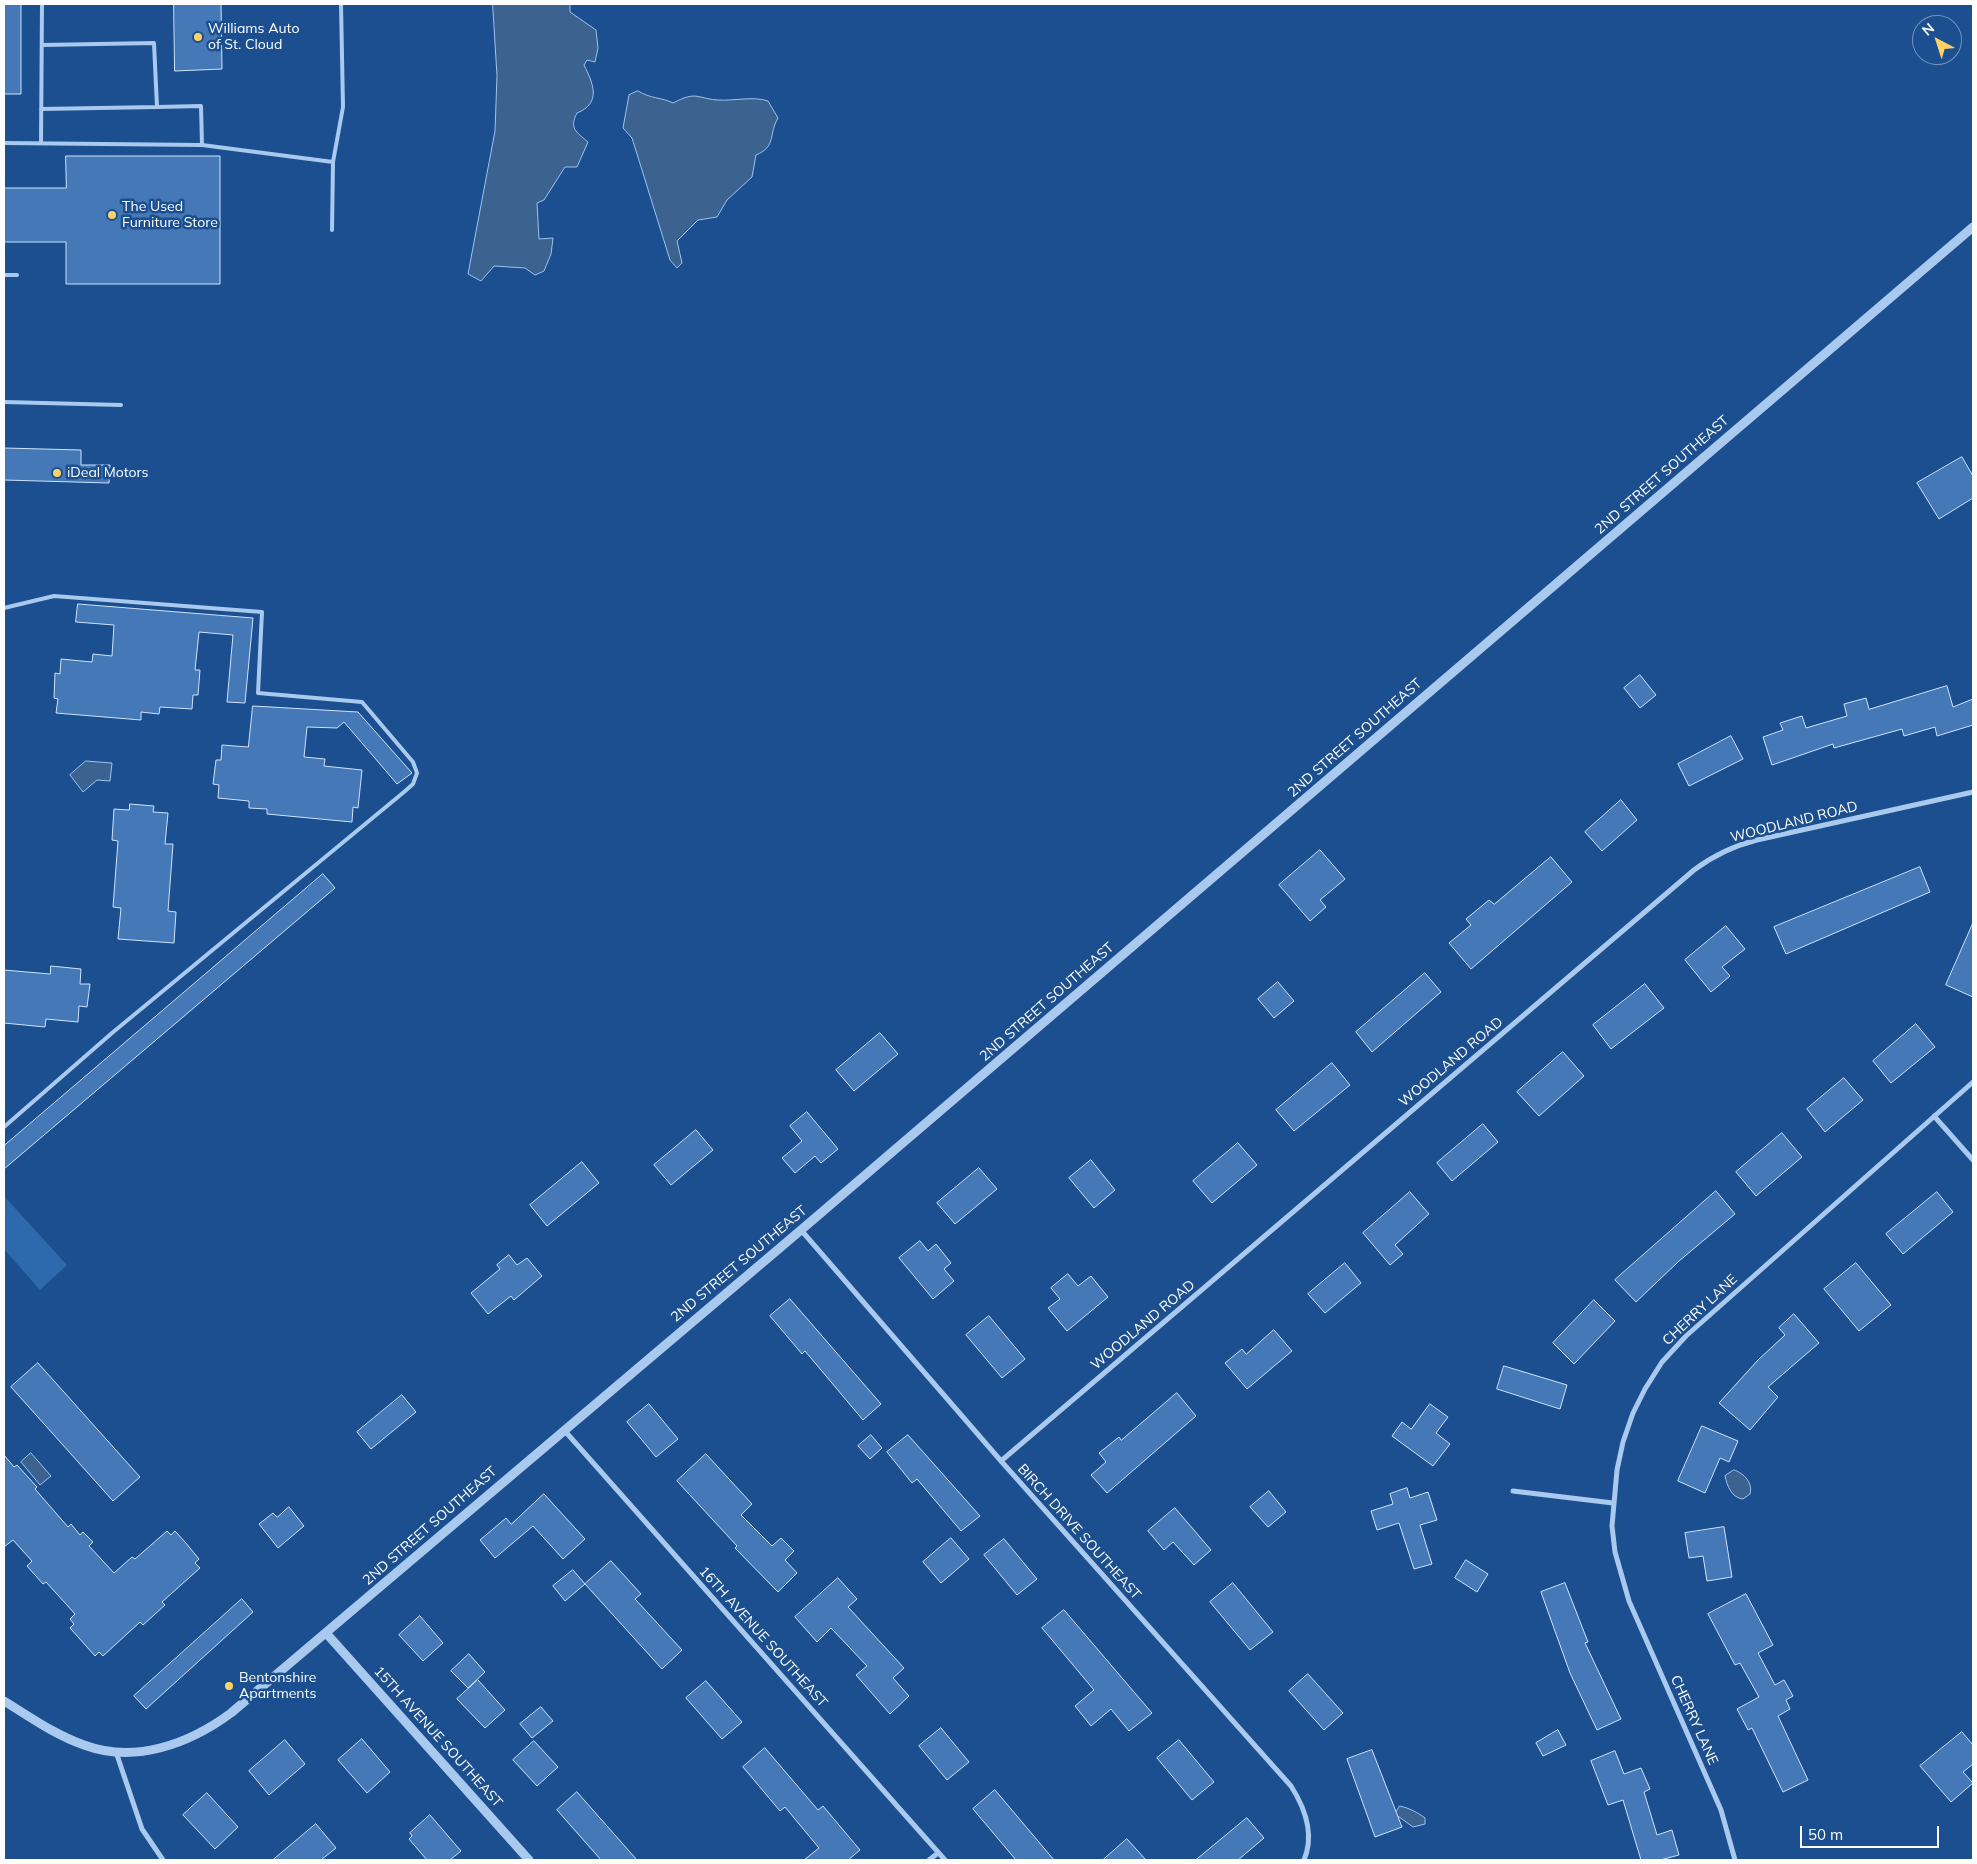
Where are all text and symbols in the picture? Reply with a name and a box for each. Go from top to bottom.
north arrow [1912,15,1962,65]
text: N [1918,19,1938,40]
place label: Williams Auto of St. Cloud [208,21,299,54]
marker: Williams Auto of St. Cloud [192,31,204,43]
place label: The Used Furniture Store [122,199,218,232]
marker: The Used Furniture Store [106,209,118,221]
street label: 2ND STREET SOUTHEAST [1592,412,1732,538]
place label: iDeal Motors [67,465,149,481]
marker: iDeal Motors [51,467,63,479]
street label: 2ND STREET SOUTHEAST [1285,675,1425,801]
street label: WOODLAND ROAD [1729,798,1859,846]
street label: 2ND STREET SOUTHEAST [977,939,1117,1065]
street label: WOODLAND ROAD [1396,1014,1506,1110]
street label: 2ND STREET SOUTHEAST [668,1202,810,1326]
street label: CHERRY LANE [1659,1271,1741,1349]
street label: WOODLAND ROAD [1088,1277,1198,1373]
street label: BIRCH DRIVE SOUTHEAST [1014,1461,1144,1603]
street label: 2ND STREET SOUTHEAST [360,1463,500,1589]
street label: 16TH AVENUE SOUTHEAST [695,1563,831,1711]
street label: 15TH AVENUE SOUTHEAST [370,1663,506,1811]
place label: Bentonshire Apartments [239,1670,316,1702]
street label: CHERRY LANE [1667,1673,1721,1767]
marker: Bentonshire Apartments [223,1680,235,1692]
scale bar [1802,1816,1941,1848]
text: 50 m [1808,1825,1843,1844]

